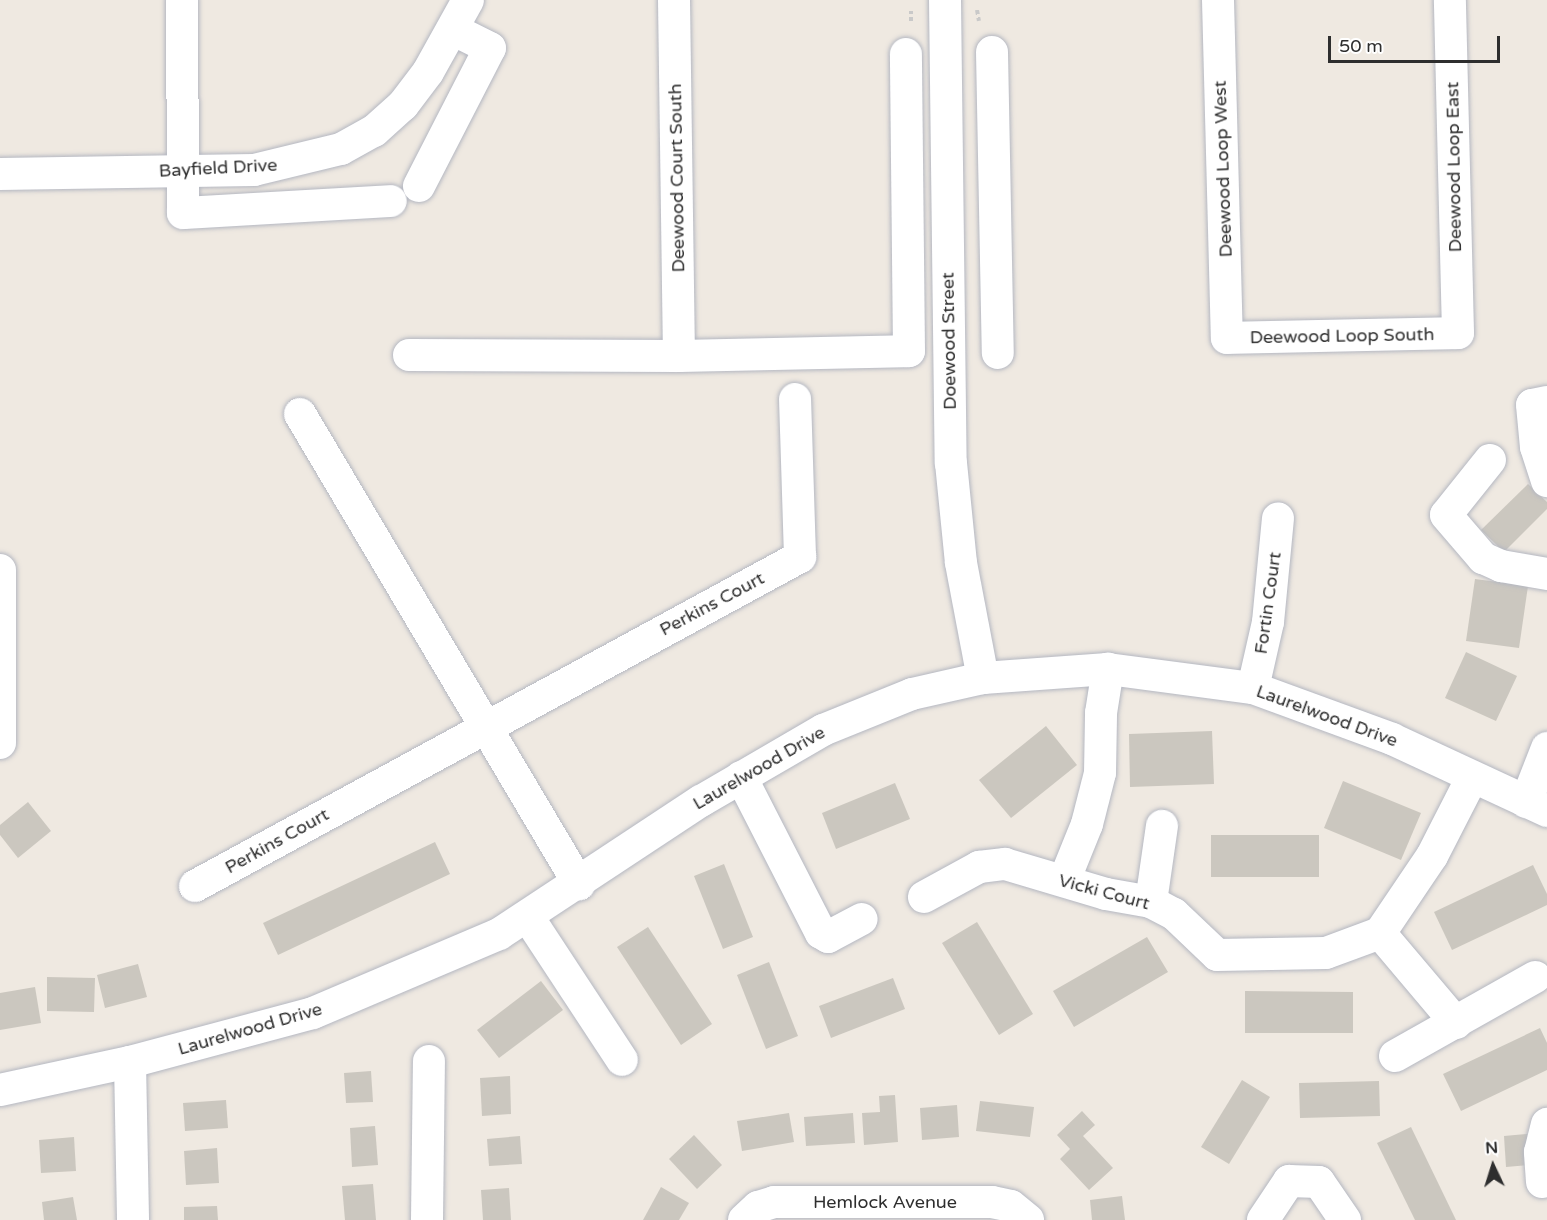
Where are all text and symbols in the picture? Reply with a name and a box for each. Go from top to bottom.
scale bar [1331,24,1504,62]
text: 50 m [1339,35,1383,57]
street label: Deewood Loop West [1209,80,1237,258]
street label: Deewood Loop East [1442,81,1466,253]
street label: Deewood Court South [665,83,689,273]
street label: Bayfield Drive [158,154,278,182]
street label: Doewood Street [937,272,961,410]
street label: Deewood Loop South [1250,324,1434,348]
street label: Fortin Court [1250,551,1286,655]
street label: Perkins Court [656,567,768,641]
street label: Laurelwood Drive [1253,680,1401,752]
street label: Laurelwood Drive [689,721,829,815]
street label: Perkins Court [221,804,333,878]
street label: Vicki Court [1056,869,1152,915]
street label: Laurelwood Drive [175,998,325,1060]
north arrow [1463,1136,1523,1196]
text: N [1485,1138,1499,1158]
street label: Hemlock Avenue [813,1191,957,1213]

